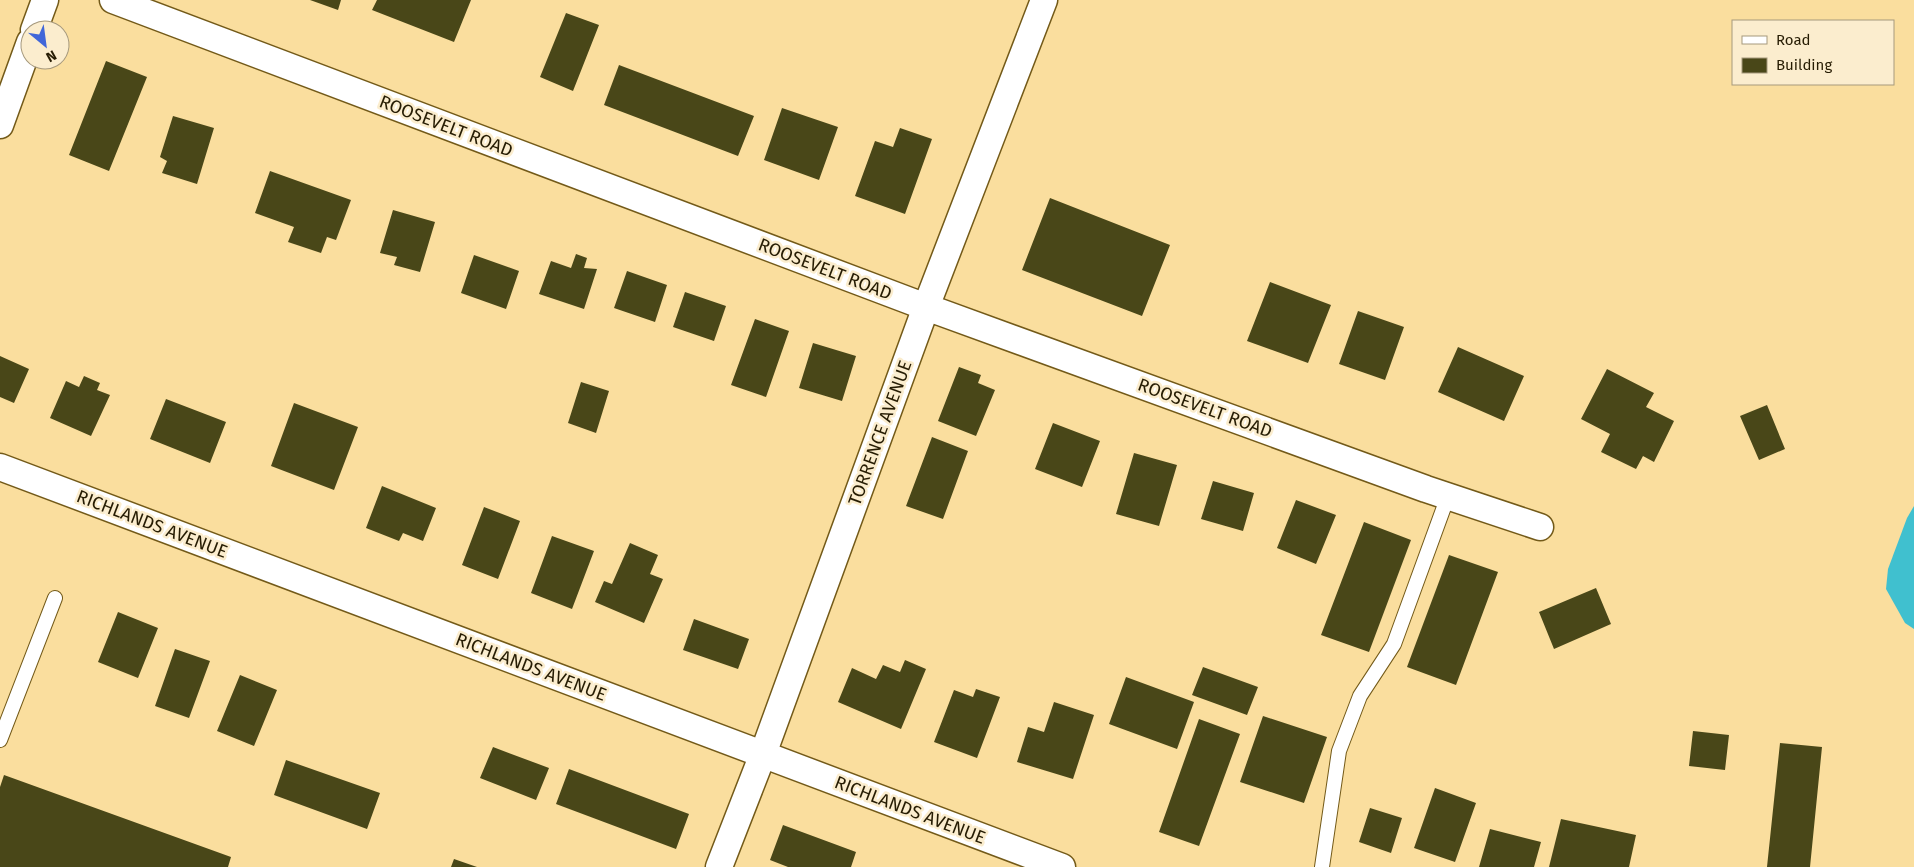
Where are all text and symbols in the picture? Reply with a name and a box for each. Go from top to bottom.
north arrow [20,20,70,70]
legend [1732,20,1894,85]
text: Road [1776,31,1811,49]
text: N [43,46,59,66]
text: Building [1776,56,1832,74]
street label: ROOSEVELT ROAD [376,90,516,162]
street label: ROOSEVELT ROAD [755,233,895,305]
street label: TORRENCE AVENUE [844,357,916,509]
street label: ROOSEVELT ROAD [1135,374,1275,442]
street label: RICHLANDS AVENUE [73,485,231,563]
street label: RICHLANDS AVENUE [452,628,610,706]
street label: RICHLANDS AVENUE [831,771,989,849]

